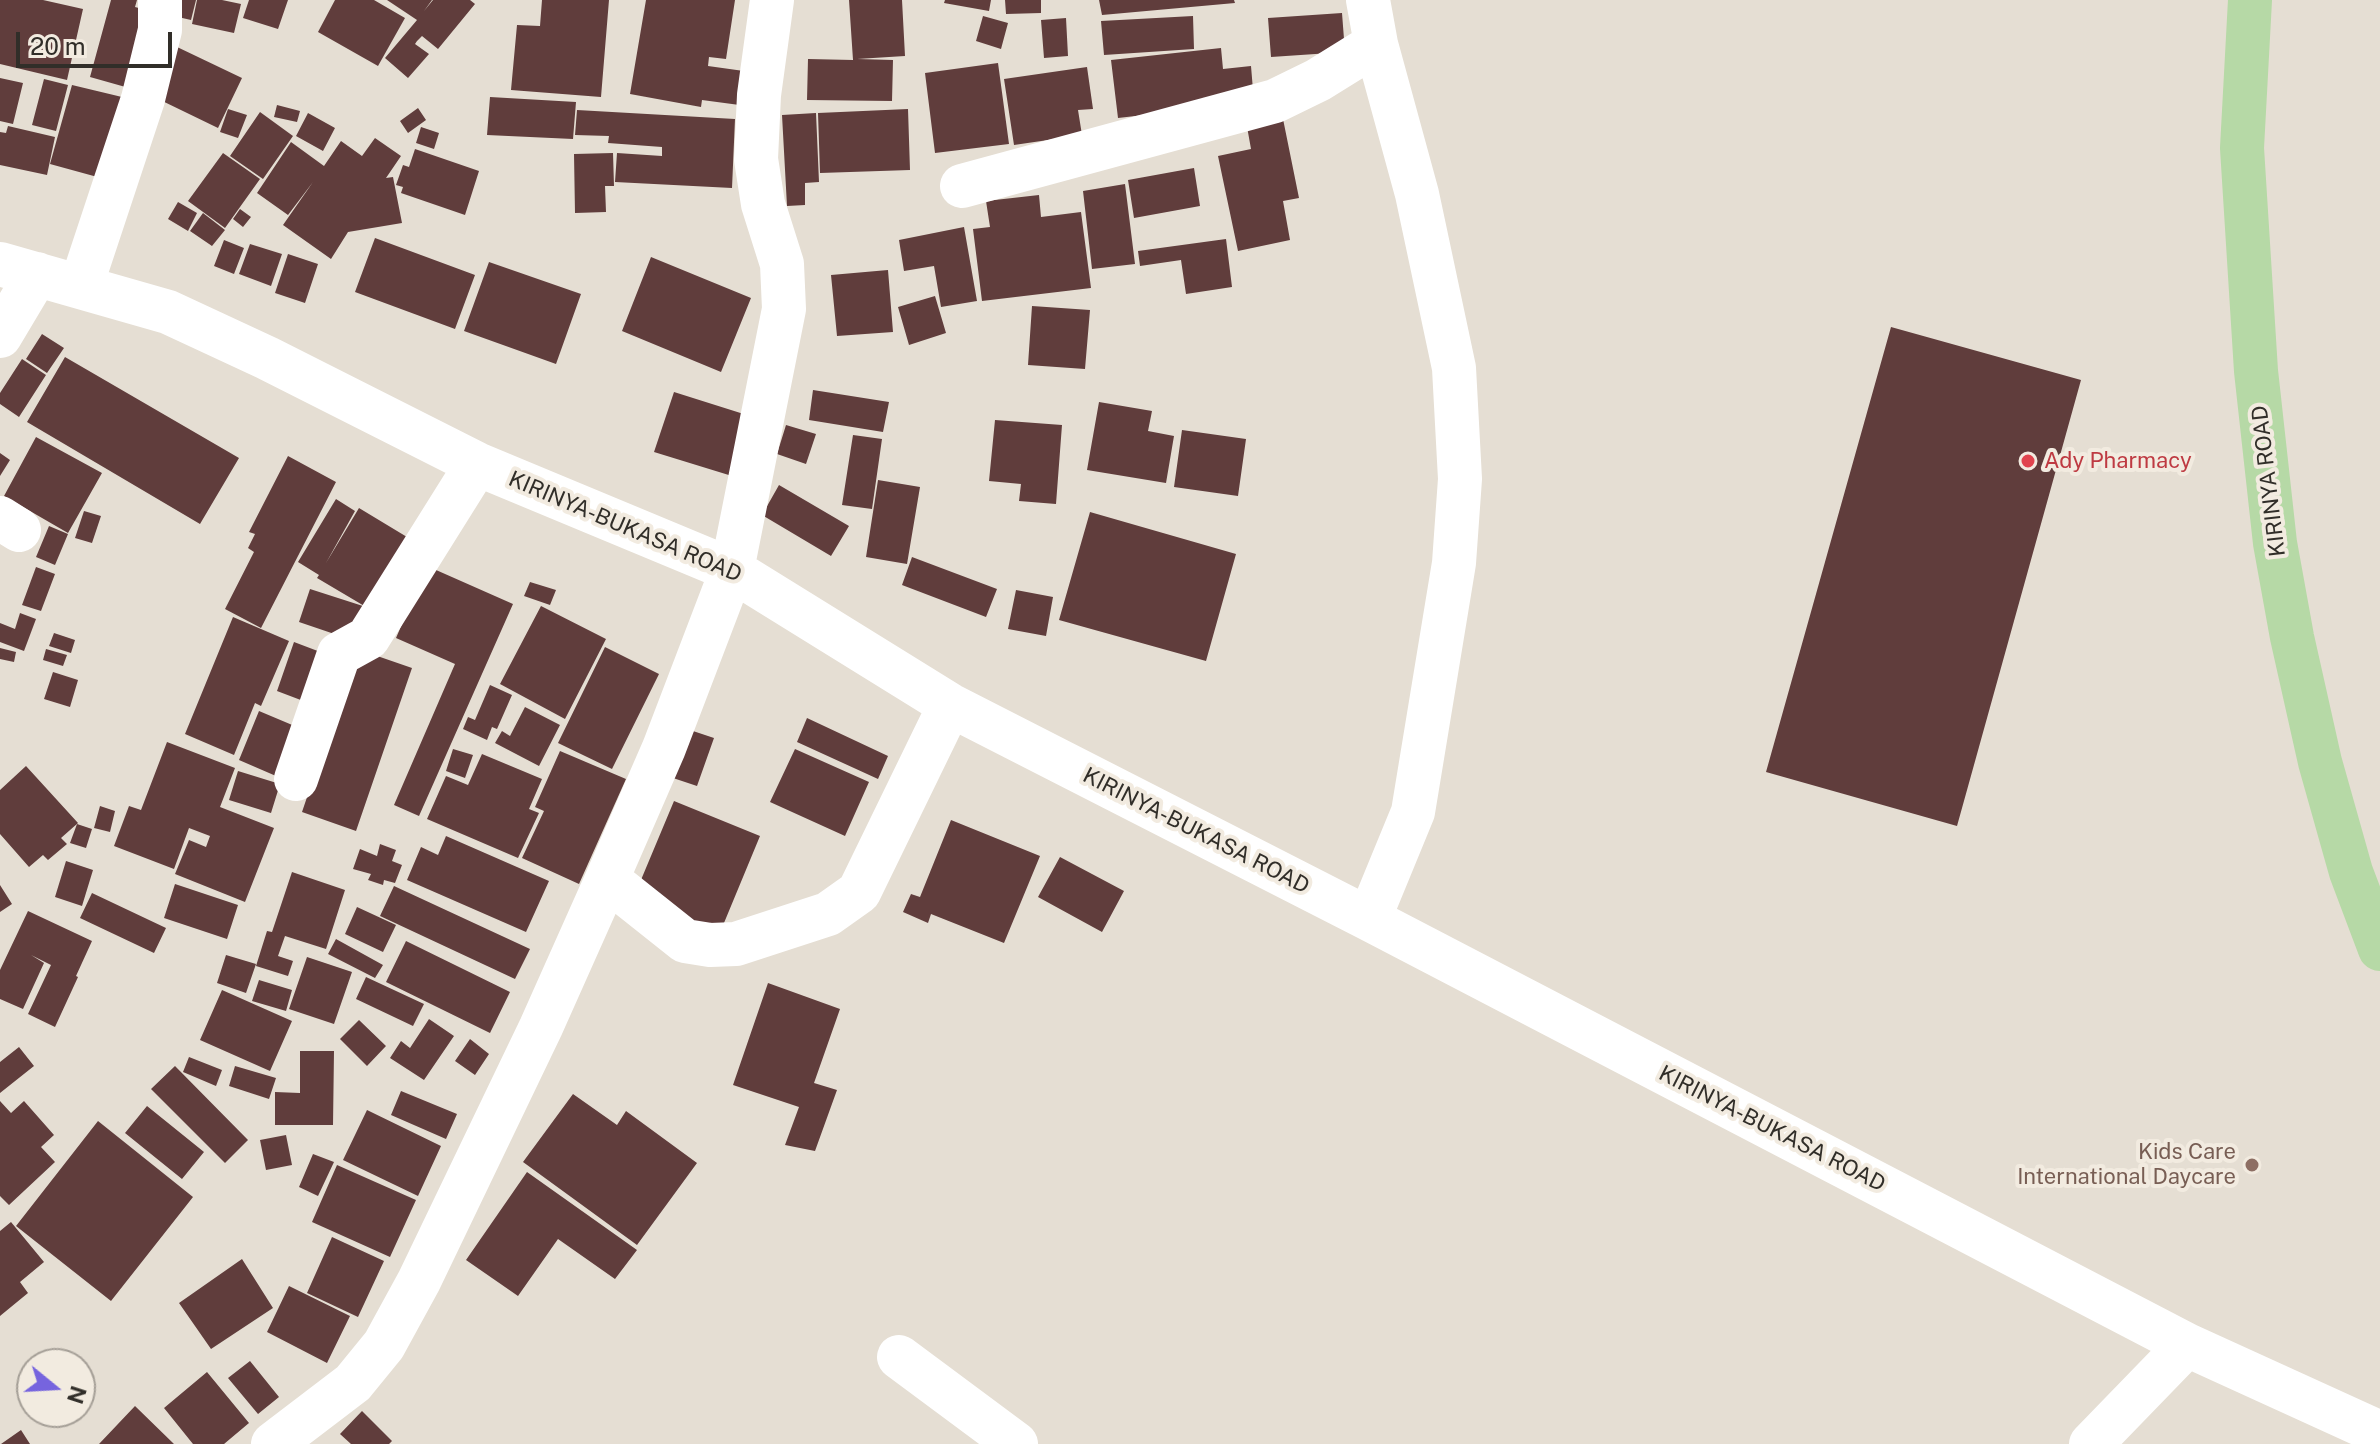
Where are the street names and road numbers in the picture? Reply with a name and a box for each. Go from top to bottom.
street label: KIRINYA ROAD [2247,404,2291,558]
street label: KIRINYA-BUKASA ROAD [504,466,746,588]
street label: KIRINYA-BUKASA ROAD [1078,762,1314,900]
street label: KIRINYA-BUKASA ROAD [1654,1060,1890,1198]

